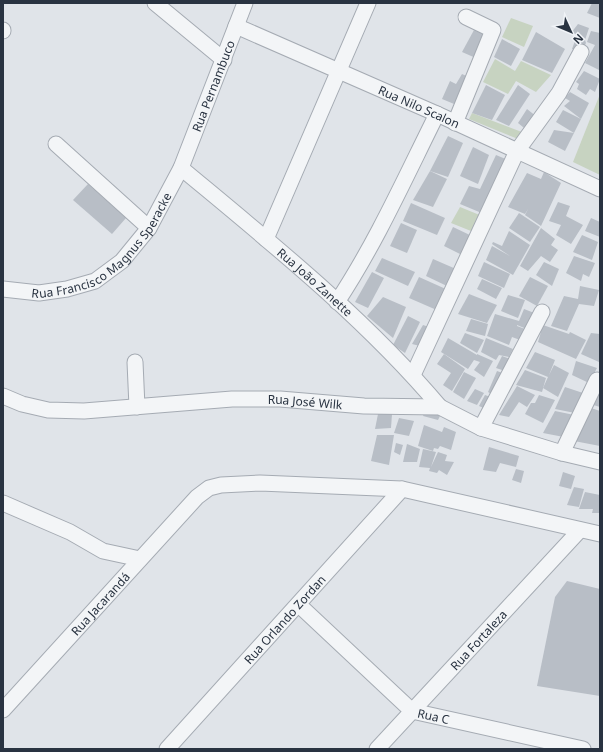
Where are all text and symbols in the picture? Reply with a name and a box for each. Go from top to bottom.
north arrow [551,12,591,52]
text: N [570,31,587,48]
street label: Rua Pernambuco [187,38,238,134]
street label: Rua Nilo Scalon [376,81,463,132]
street label: Rua Francisco Magnus Speracke [31,189,175,302]
street label: Rua João Zanette [274,244,357,320]
street label: Rua José Wilk [268,391,344,413]
street label: Rua Jacarandá [67,568,133,639]
street label: Rua Orlando Zordan [240,571,329,667]
street label: Rua Fortaleza [446,606,511,674]
street label: Rua C [416,704,452,728]

